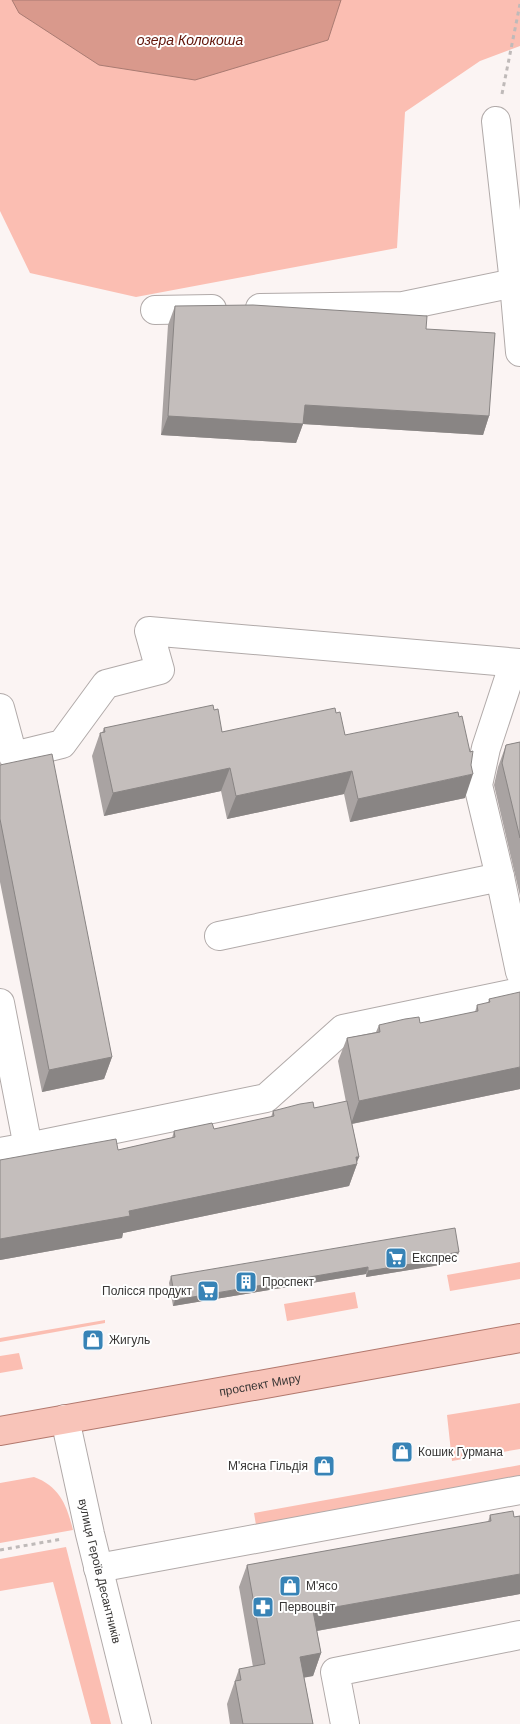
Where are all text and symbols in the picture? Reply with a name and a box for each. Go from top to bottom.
water label: озера Колокоша [137,32,243,48]
supermarket icon: Експрес [384,1246,408,1270]
place label: Експрес [412,1251,457,1265]
building icon: Проспект [234,1270,258,1294]
place label: Проспект [262,1275,315,1289]
supermarket icon: Полісся продукт [196,1279,220,1303]
place label: Полісся продукт [102,1284,193,1298]
shop icon: Жигуль [81,1328,105,1352]
place label: Жигуль [109,1333,150,1347]
street label: проспект Миру [218,1371,302,1399]
shop icon: Кошик Гурмана [390,1440,414,1464]
place label: Кошик Гурмана [418,1445,503,1459]
shop icon: М'ясна Гільдія [312,1454,336,1478]
place label: М'ясна Гільдія [228,1459,308,1473]
street label: вулиця Героїв Десантників [76,1497,124,1645]
shop icon: М'ясо [278,1574,302,1598]
place label: М'ясо [306,1579,338,1593]
pharmacy icon: Первоцвіт [251,1595,275,1619]
place label: Первоцвіт [279,1600,336,1614]

